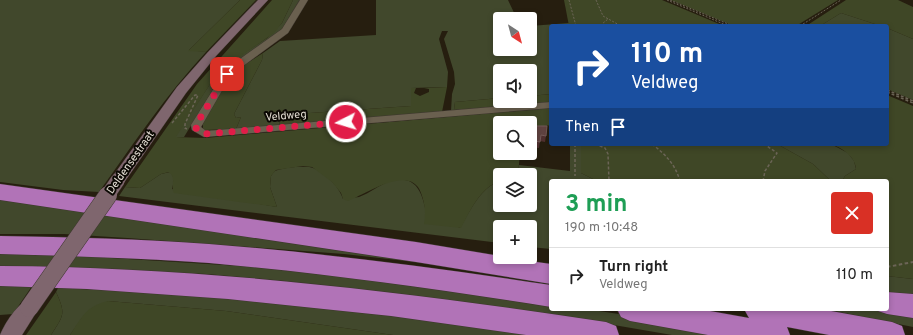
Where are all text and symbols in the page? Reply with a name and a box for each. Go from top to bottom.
north arrow [493,12,537,56]
map controls [493,12,537,264]
text: 110 m [631,37,703,73]
icon: right [565,40,617,92]
pin [210,57,244,91]
icon: arrive [216,63,238,85]
button: sound [493,64,537,108]
text: Veldweg [631,72,698,95]
position arrow [325,101,367,143]
street label: Veldweg [265,107,307,125]
button: search [493,116,537,160]
icon: arrive [607,116,629,138]
text: Then [565,118,599,137]
street label: Deldensestraat [104,128,158,197]
button: layers [493,168,537,212]
text: 3 min [565,190,627,220]
button: close [831,192,873,234]
button: + [493,220,537,264]
text: 190 m · 10:48 [565,220,638,236]
text: Turn right [599,258,668,277]
icon: right [565,265,587,287]
text: 110 m [836,266,873,285]
text: Veldweg [599,277,648,293]

